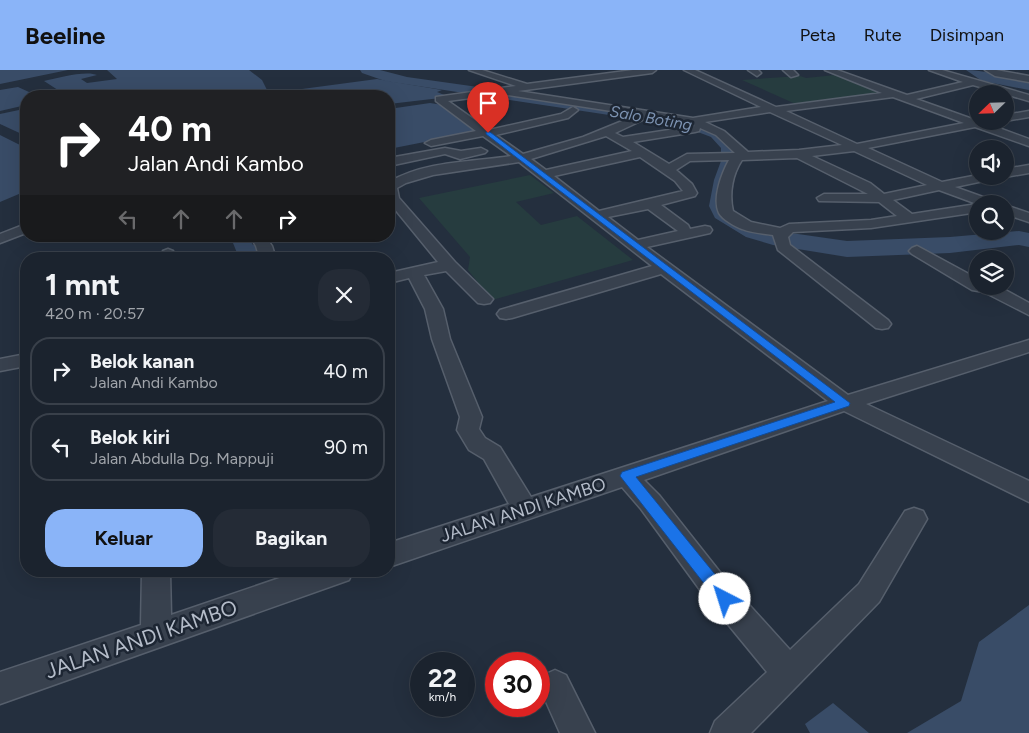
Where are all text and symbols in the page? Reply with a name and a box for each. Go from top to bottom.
text: Beeline [25,21,105,50]
text: Peta [800,24,836,46]
text: Rute [864,24,902,46]
text: Disimpan [930,24,1004,46]
pin [467,82,509,133]
north arrow [969,85,1014,130]
map controls [969,85,1014,295]
icon: arrive [474,89,502,117]
water label: Salo Boting [608,101,694,135]
text: 40 m [128,108,212,150]
icon: right [45,110,110,175]
button: sound [969,140,1014,185]
text: Jalan Andi Kambo [128,150,304,177]
button: search [969,195,1014,240]
icon: left [114,205,142,233]
icon: ahead [167,205,195,233]
icon: ahead [220,205,248,233]
icon: right [273,205,301,233]
button: layers [969,250,1014,295]
text: 1 mnt [45,266,120,303]
button: close [318,269,370,321]
text: 420 m · 20:57 [45,304,145,323]
text: Belok kanan [90,350,194,373]
icon: right [47,357,75,385]
text: 40 m [323,360,368,383]
text: Jalan Andi Kambo [90,373,218,392]
text: Belok kiri [90,426,170,449]
icon: left [47,433,75,461]
text: 90 m [324,436,368,459]
text: Jalan Abdulla Dg. Mappuji [90,449,274,468]
street label: JALAN ANDI KAMBO [438,473,608,547]
button: Keluar [45,509,203,567]
button: Bagikan [213,509,370,567]
position arrow [698,572,750,624]
street label: JALAN ANDI KAMBO [42,594,240,684]
speed limit sign: 30 [485,652,550,717]
text: 22 [428,663,457,693]
text: km/h [429,690,456,704]

